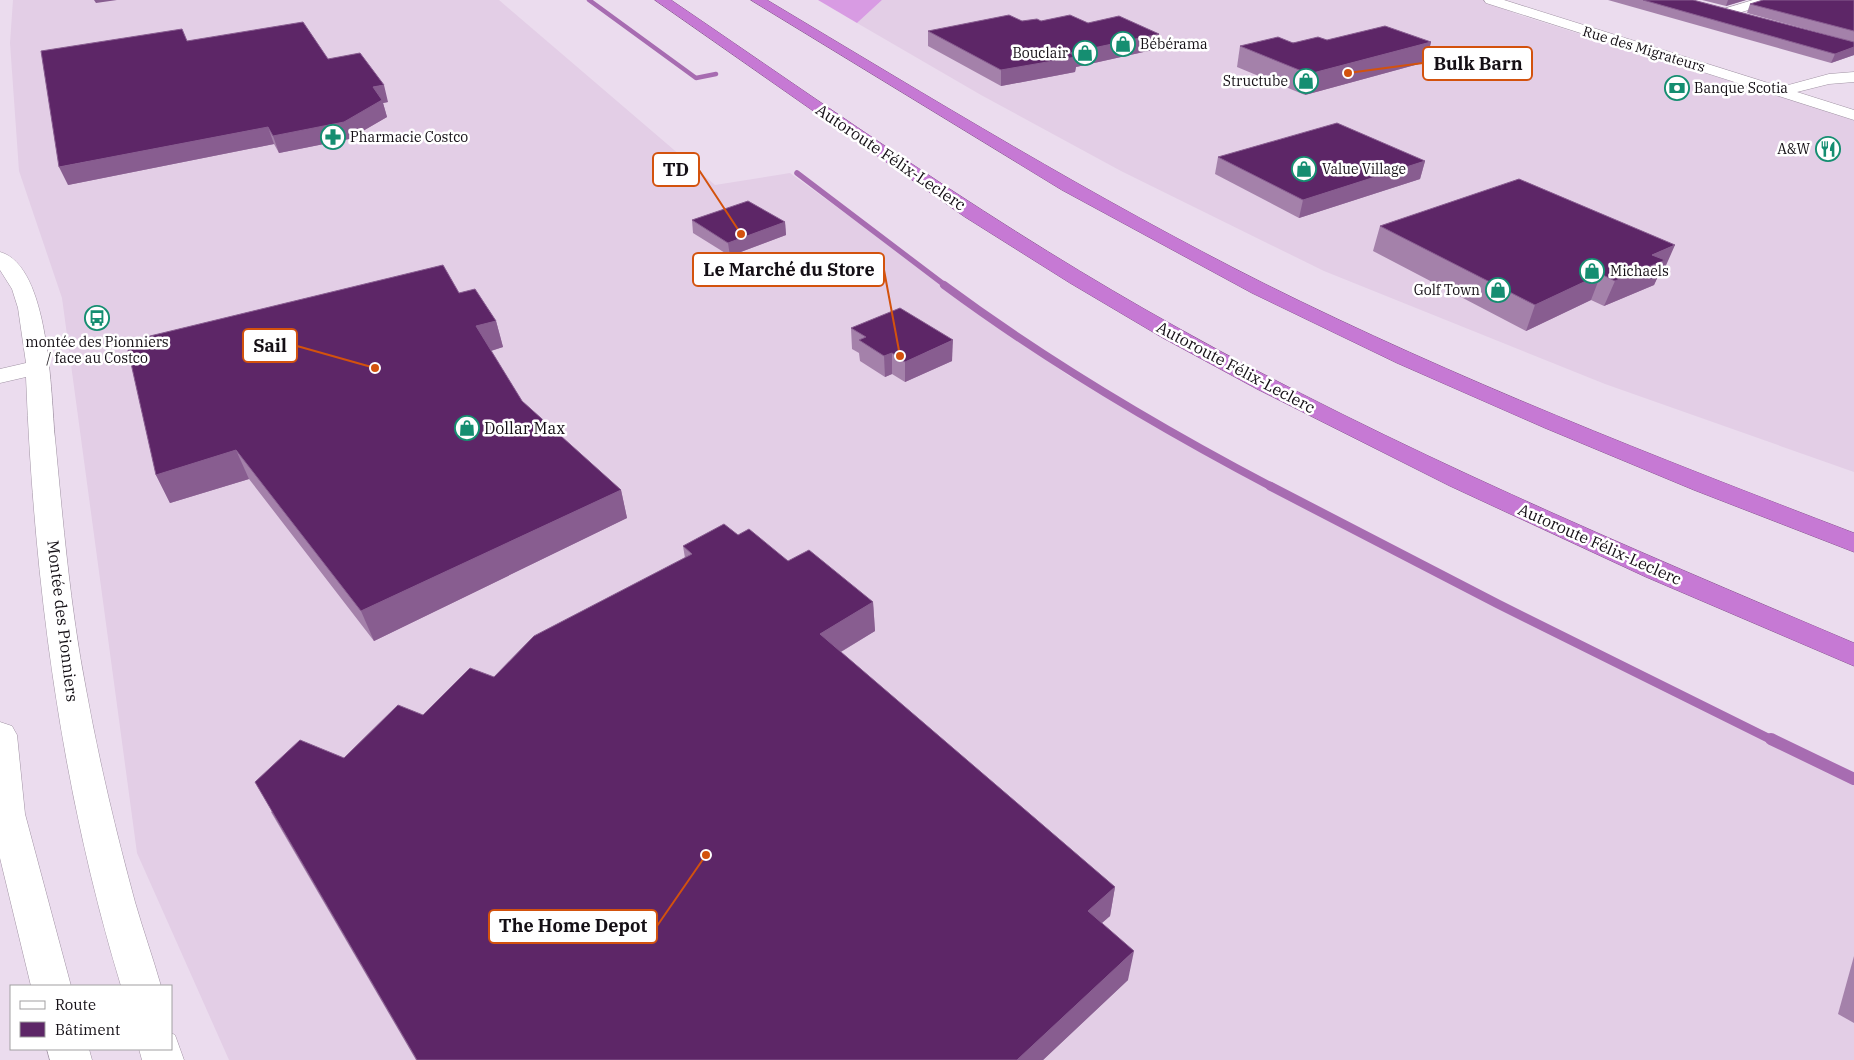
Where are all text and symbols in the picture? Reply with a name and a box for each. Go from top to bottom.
street label: Rue des Migrateurs [1581,22,1707,76]
shop icon: Bébérama [1110,31,1136,57]
place label: Bébérama [1140,35,1208,53]
shop icon: Bouclair [1072,40,1098,66]
place label: Bouclair [1012,44,1069,62]
callout: Bulk Barn [1423,47,1532,80]
text: Bulk Barn [1433,52,1523,75]
shop icon: Structube [1293,68,1319,94]
place label: Structube [1223,72,1288,90]
bank icon: Banque Scotia [1664,75,1690,101]
place label: Banque Scotia [1694,79,1788,97]
street label: Autoroute Félix-Leclerc [812,99,970,215]
pharmacy icon: Pharmacie Costco [320,124,346,150]
place label: Pharmacie Costco [350,128,468,146]
restaurant icon: A&W [1815,136,1841,162]
place label: A&W [1777,140,1810,158]
callout: TD [653,153,699,186]
shop icon: Value Village [1291,156,1317,182]
text: TD [663,158,689,181]
place label: Value Village [1322,160,1406,178]
callout: Le Marché du Store [693,253,884,286]
text: Le Marché du Store [703,258,875,281]
shop icon: Michaels [1579,258,1605,284]
place label: Michaels [1610,262,1669,280]
shop icon: Golf Town [1485,277,1511,303]
place label: Golf Town [1414,281,1480,299]
bus stop icon: montée des Pionniers / face au Costco [84,305,110,331]
street label: Autoroute Félix-Leclerc [1153,317,1319,417]
callout: Sail [243,329,297,362]
place label: montée des Pionniers / face au Costco [25,333,169,367]
text: Sail [253,334,287,357]
shop icon: Dollar Max [454,415,480,441]
place label: Dollar Max [484,418,565,438]
street label: Autoroute Félix-Leclerc [1515,499,1685,589]
street label: Montée des Pionniers [43,539,83,703]
callout: The Home Depot [489,910,657,943]
text: The Home Depot [499,914,647,937]
legend [10,985,172,1050]
text: Route [55,995,96,1014]
text: Bâtiment [55,1020,120,1039]

